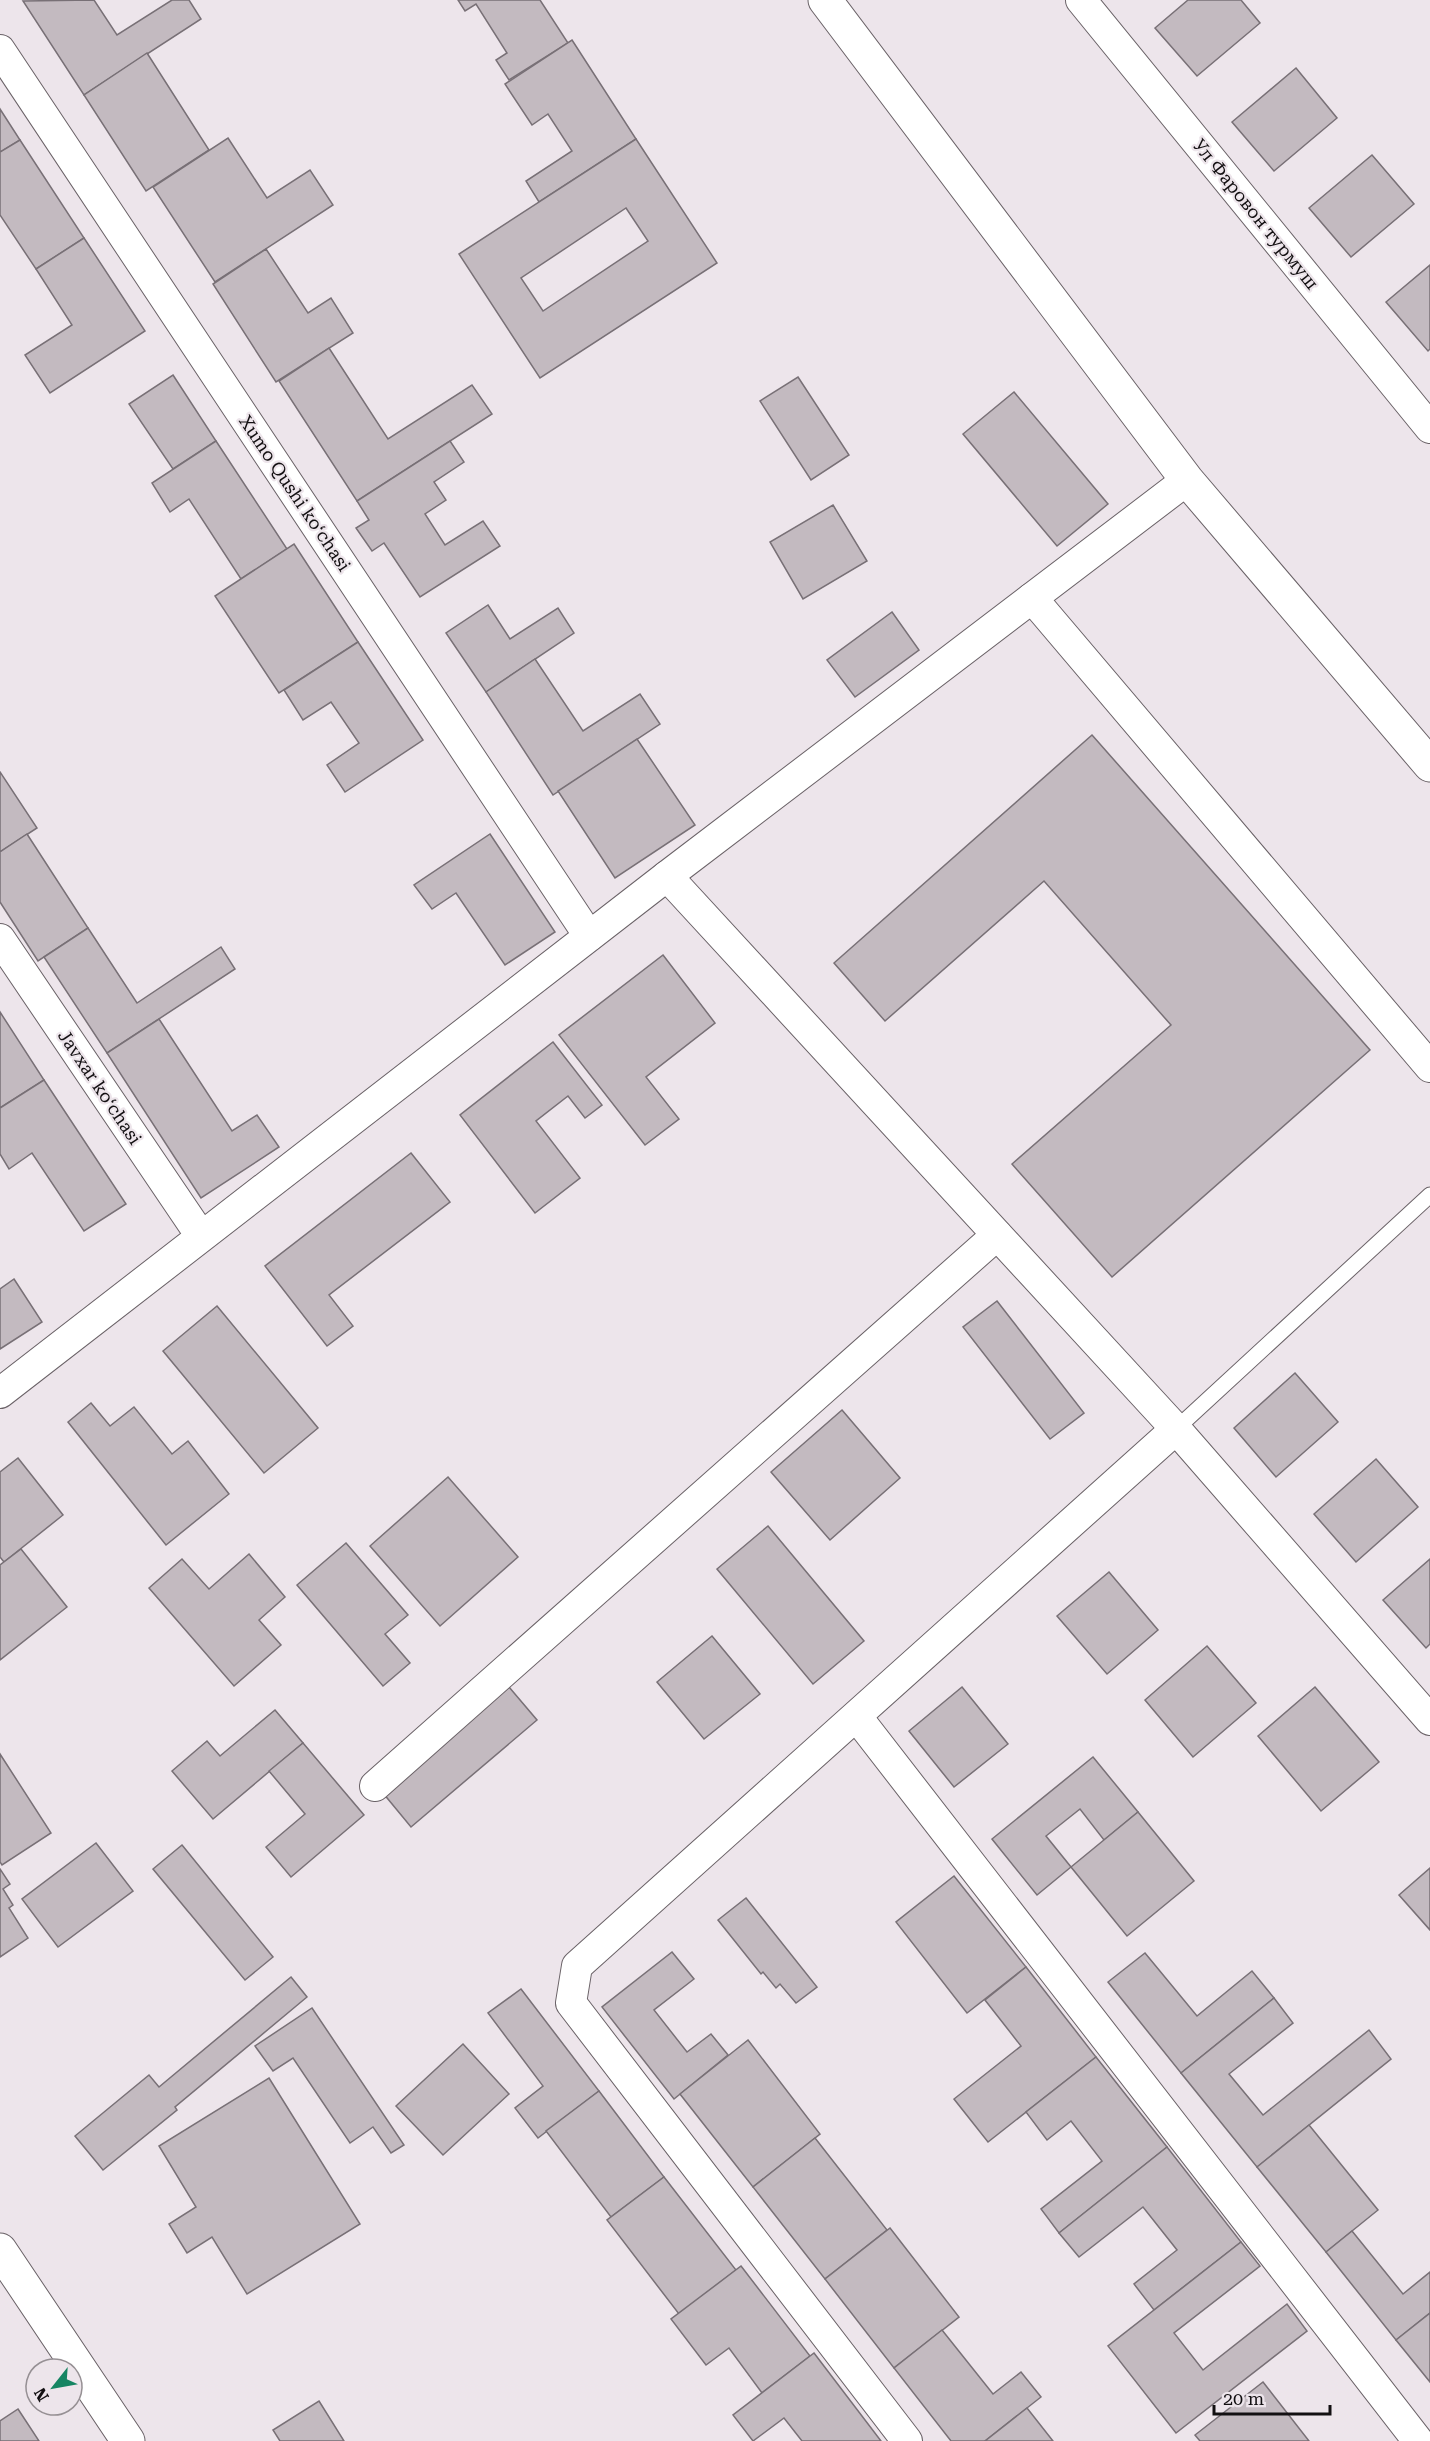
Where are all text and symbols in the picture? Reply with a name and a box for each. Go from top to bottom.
street label: Ул Фаровон турмуш [1189,135,1323,293]
street label: Xumo Qushi koʻchasi [235,411,355,575]
street label: Javxar koʻchasi [54,1026,146,1149]
north arrow [24,2357,84,2417]
scale bar [1214,2378,1330,2416]
text: N [30,2384,53,2405]
text: 20 m [1223,2388,1264,2409]

